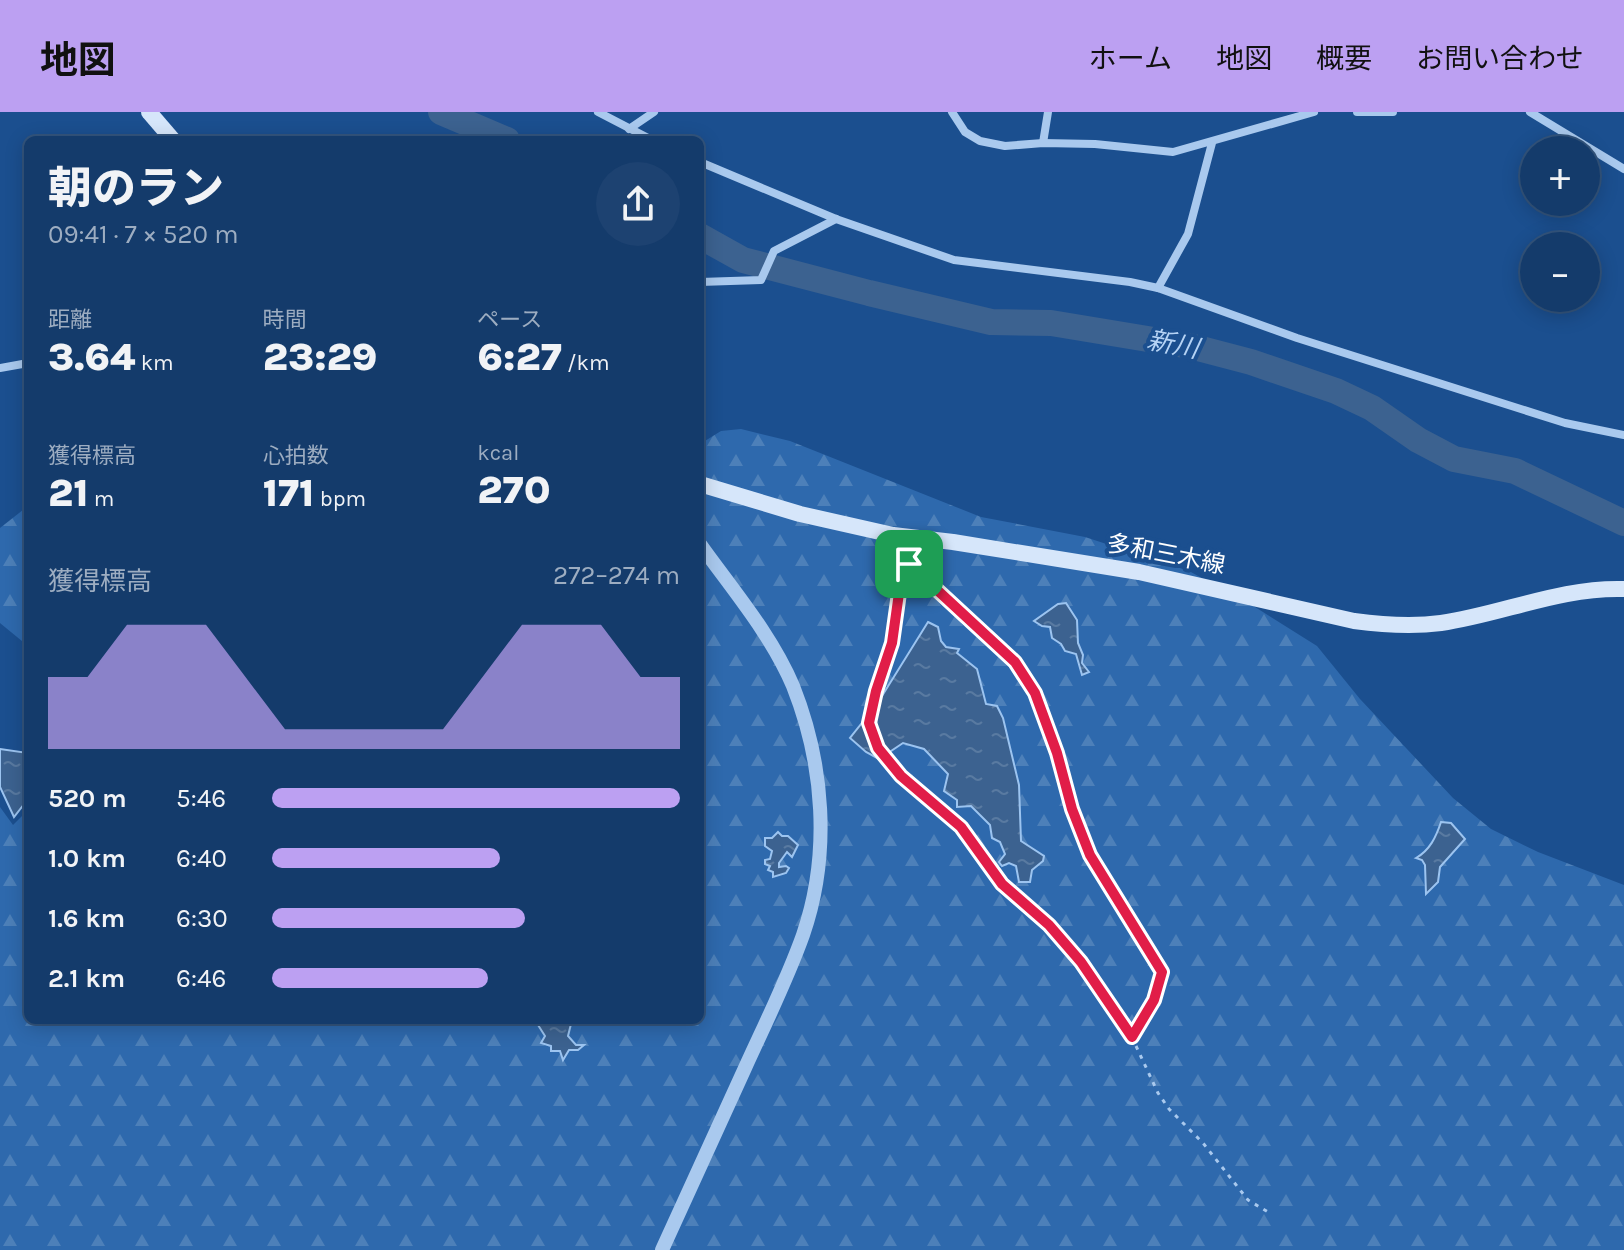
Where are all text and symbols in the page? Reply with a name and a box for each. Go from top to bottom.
text: 地図 [40,38,116,83]
text: ホーム [1089,42,1172,75]
text: 地図 [1216,42,1272,75]
text: 概要 [1316,42,1372,75]
text: お問い合わせ [1416,42,1584,75]
map controls [1520,136,1600,312]
button: + [1520,136,1600,216]
button: share [596,162,680,246]
text: 朝のラン [48,163,224,214]
text: 09:41 · 7 × 520 m [48,219,239,250]
button: − [1520,232,1600,312]
text: 距離 [48,307,92,333]
text: 時間 [263,307,307,333]
text: ペース [477,307,542,333]
water label: 新川 [1144,324,1204,365]
text: 3.64 [48,333,135,380]
text: 23:29 [263,333,378,380]
text: 6:27 [477,333,562,380]
text: km [135,350,174,376]
text: /km [562,350,610,376]
text: kcal [477,440,519,466]
text: 獲得標高 [48,443,136,469]
text: 心拍数 [263,443,329,469]
text: 270 [477,466,551,513]
text: 21 [48,469,89,516]
text: 171 [263,469,314,516]
text: m [89,486,114,512]
text: bpm [314,486,366,512]
street label: 多和三木線 [1104,529,1228,579]
pin [875,530,943,598]
icon: arrive [887,542,931,586]
text: 272–274 m [553,560,680,591]
text: 獲得標高 [48,566,152,597]
text: 520 m [48,783,127,814]
text: 5:46 [176,783,226,814]
text: 1.0 km [48,843,126,874]
text: 6:40 [176,843,227,874]
text: 1.6 km [48,903,125,934]
text: 6:30 [176,903,228,934]
text: 2.1 km [48,963,125,994]
text: 6:46 [176,963,226,994]

